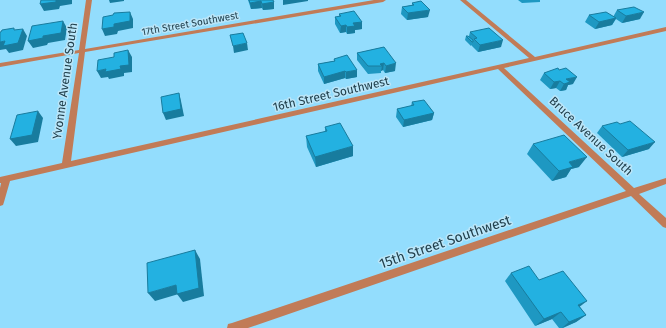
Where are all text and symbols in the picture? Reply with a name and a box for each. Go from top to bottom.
street label: 17th Street Southwest [141,10,240,38]
street label: Yvonne Avenue South [50,22,80,140]
street label: 16th Street Southwest [272,74,391,114]
street label: Bruce Avenue South [546,94,636,178]
street label: 15th Street Southwest [377,211,514,273]

